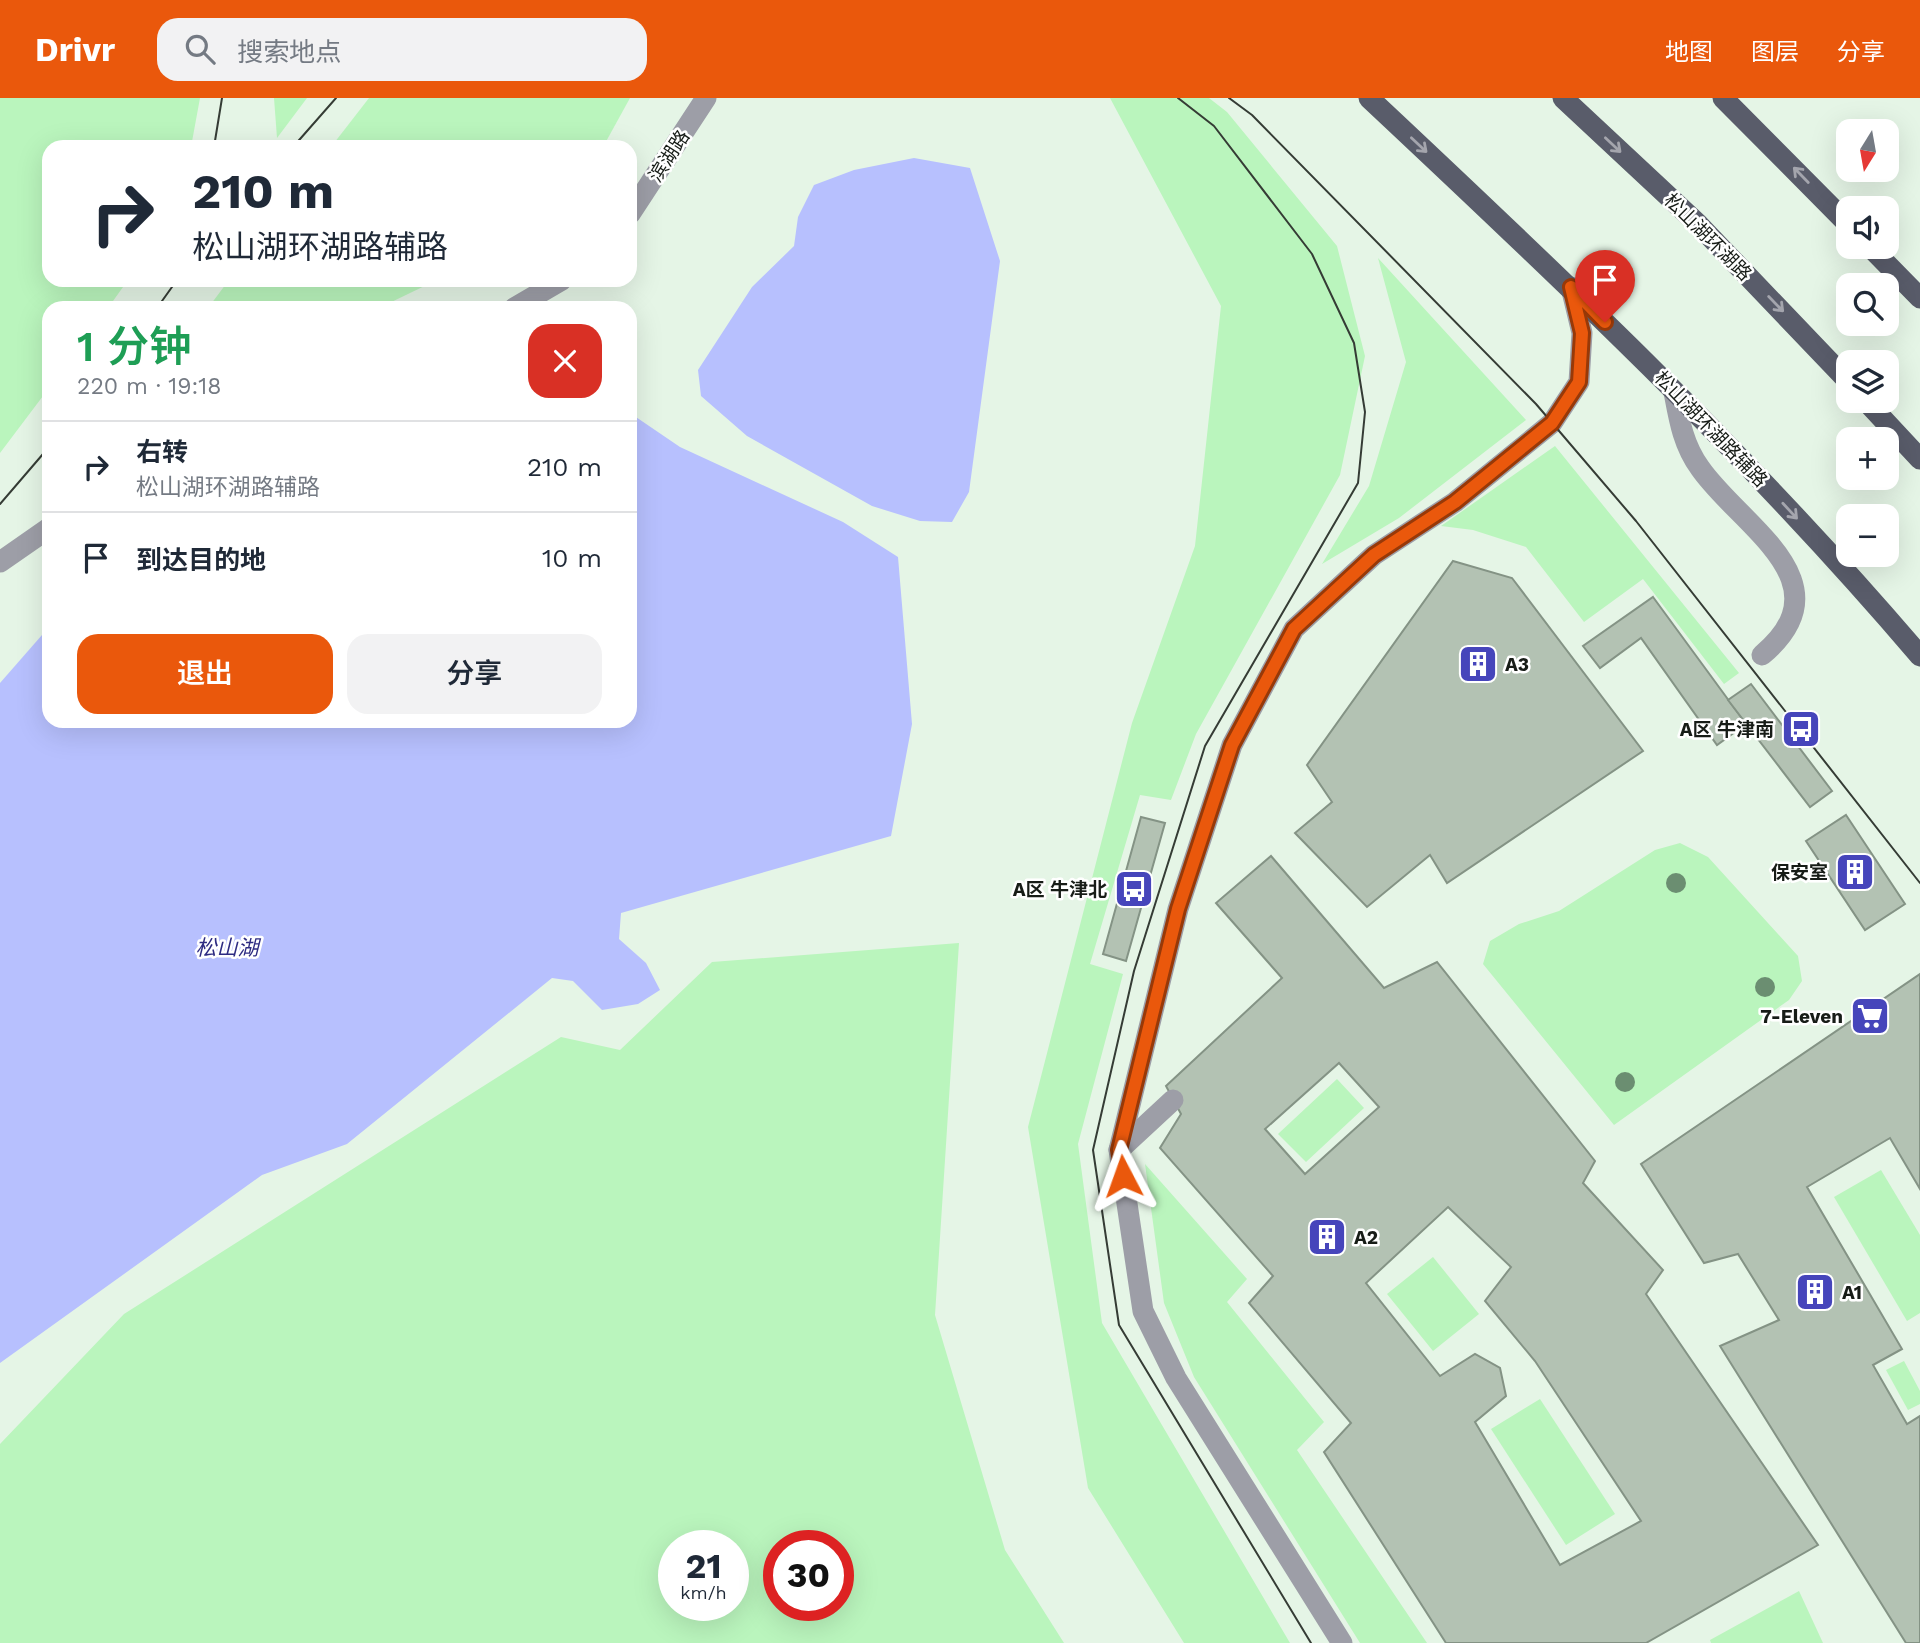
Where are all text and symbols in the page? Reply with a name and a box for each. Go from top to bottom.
search box [157,18,647,81]
text: Drivr [35,30,115,69]
icon: search [181,30,219,68]
text: 搜索地点 [237,37,341,67]
text: 地图 [1665,38,1713,66]
text: 图层 [1751,38,1799,66]
text: 分享 [1837,38,1885,66]
north arrow [1836,119,1899,182]
map controls [1836,119,1899,567]
street label: 滨湖路 [644,126,694,186]
one-way arrow [1410,136,1427,153]
one-way arrow [1604,136,1621,153]
text: 210 m [192,162,334,220]
one-way arrow [1792,166,1809,183]
icon: right [77,168,168,259]
street label: 松山湖环湖路 [1660,189,1756,285]
button: sound [1836,196,1899,259]
text: 松山湖环湖路辅路 [192,228,448,266]
pin [1575,250,1635,322]
icon: arrive [1586,261,1624,299]
button: search [1836,273,1899,336]
one-way arrow [1767,295,1784,312]
text: 1 分钟 [77,322,191,371]
button: close [528,324,602,398]
button: layers [1836,350,1899,413]
street label: 松山湖环湖路辅路 [1650,366,1772,492]
text: 220 m · 19:18 [77,373,221,400]
button: + [1836,427,1899,490]
text: 右转 [136,437,188,467]
icon: right [77,448,115,486]
text: 210 m [527,452,602,482]
text: 松山湖环湖路辅路 [136,474,320,501]
one-way arrow [1782,502,1799,519]
button: − [1836,504,1899,567]
icon: arrive [77,539,115,577]
text: 10 m [542,543,602,573]
text: 到达目的地 [136,545,266,575]
button: 退出 [77,634,333,714]
button: 分享 [347,634,602,714]
building icon: A3 [1457,643,1499,685]
place label: A3 [1505,653,1529,676]
bus stop icon: A区 牛津南 [1780,708,1822,750]
place label: A区 牛津南 [1680,718,1774,741]
building icon: 保安室 [1834,851,1876,893]
place label: 保安室 [1771,861,1828,884]
bus stop icon: A区 牛津北 [1113,868,1155,910]
place label: A区 牛津北 [1013,878,1107,901]
water label: 松山湖 [196,935,261,960]
supermarket icon: 7-Eleven [1849,995,1891,1037]
place label: 7-Eleven [1760,1005,1843,1028]
position arrow [1086,1139,1160,1213]
building icon: A2 [1306,1216,1348,1258]
place label: A2 [1354,1226,1378,1249]
building icon: A1 [1794,1271,1836,1313]
place label: A1 [1842,1281,1862,1304]
speed limit sign: 30 [763,1530,854,1621]
text: 21 [686,1545,721,1587]
text: km/h [680,1582,727,1603]

